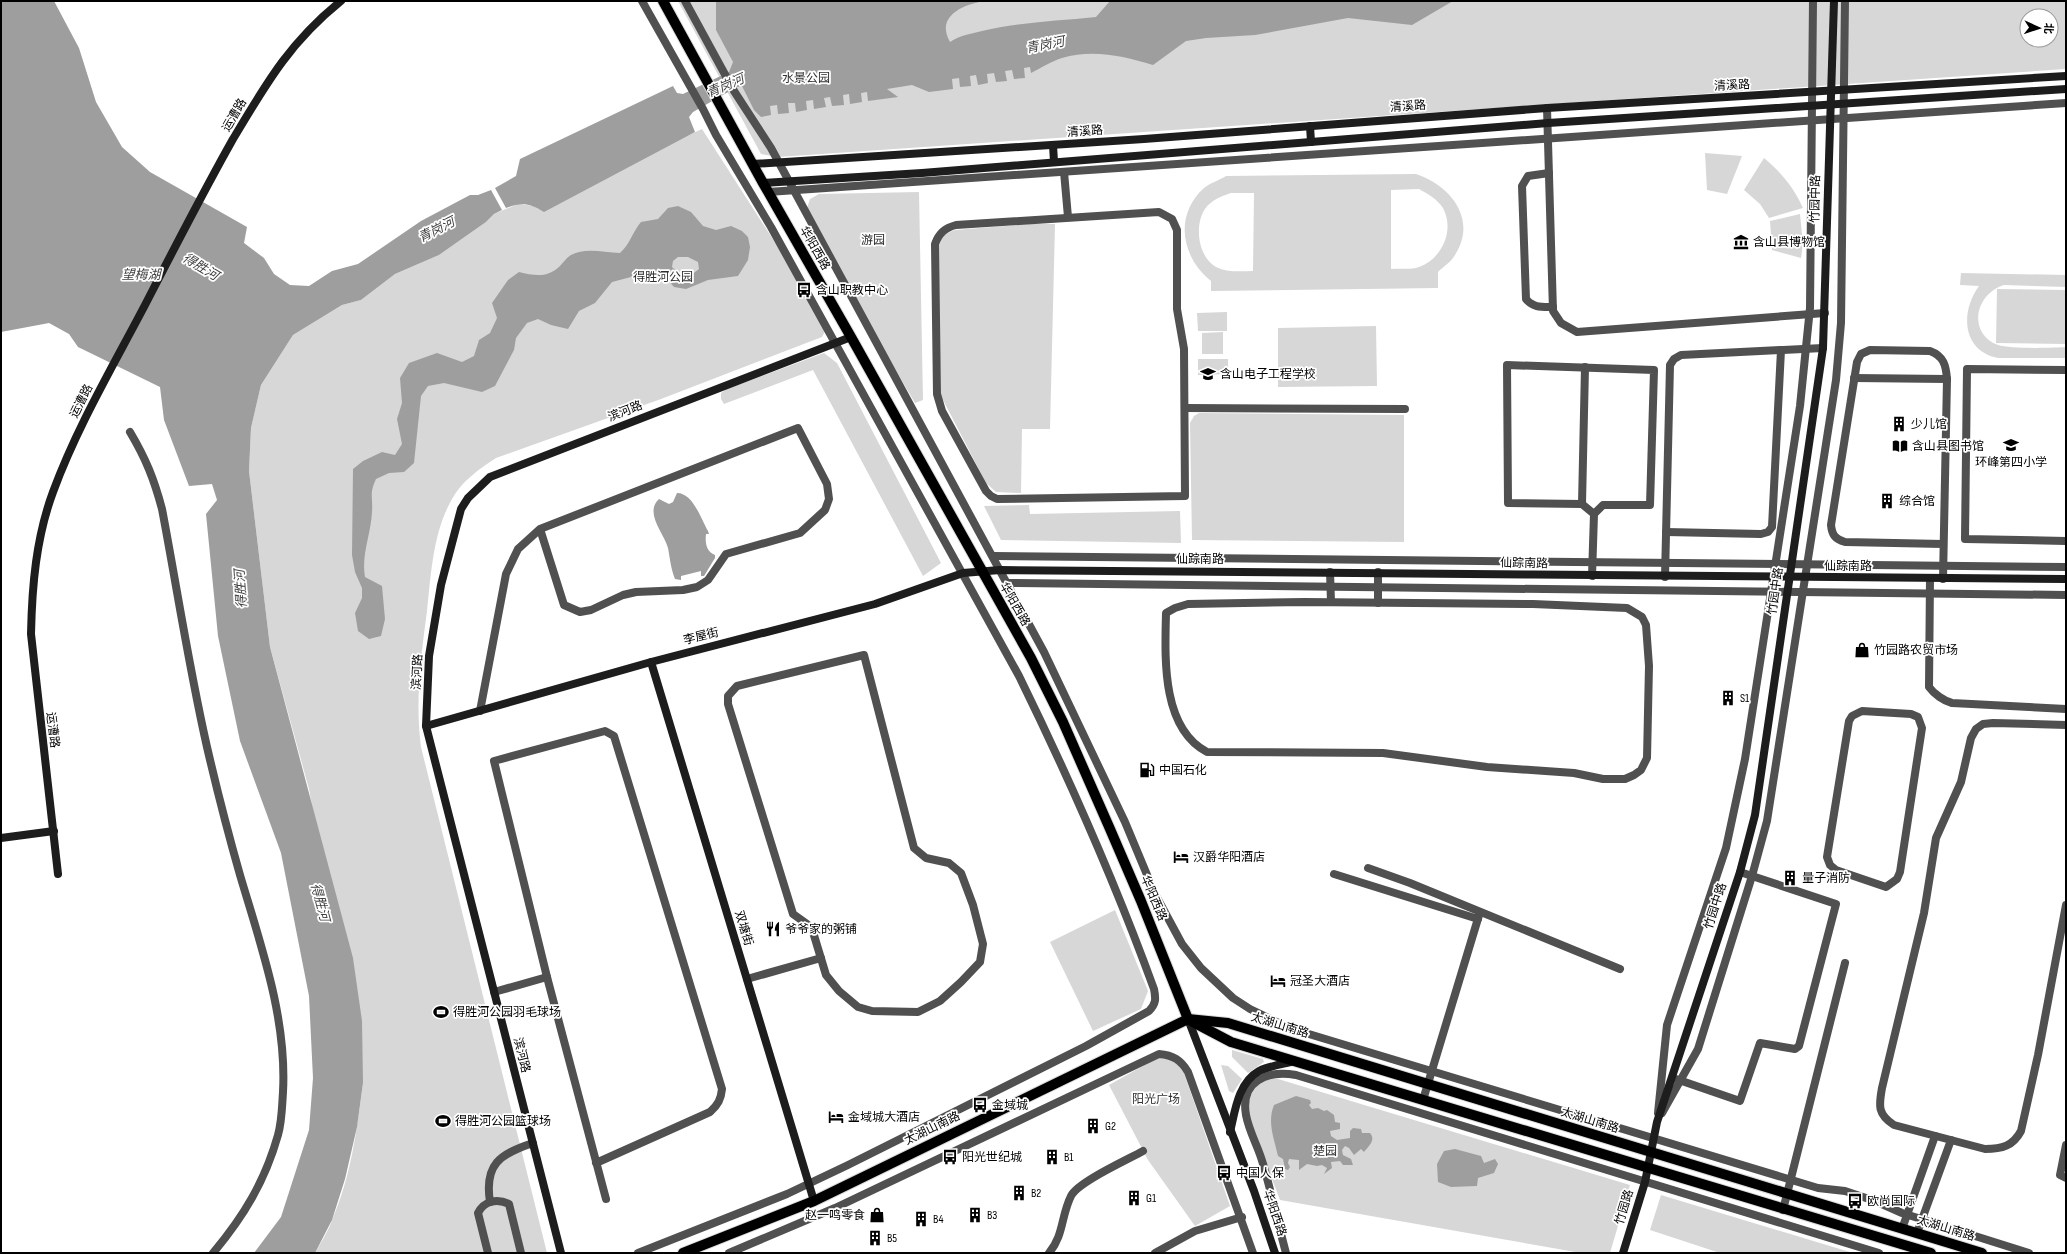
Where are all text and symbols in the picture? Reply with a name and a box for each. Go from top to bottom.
north arrow [2019,8,2059,48]
text: 北 [2042,23,2055,34]
water label: 青岗河 [1025,33,1069,57]
water label: 青岗河 [704,70,749,101]
park label: 水景公园 [782,71,830,86]
street label: 清溪路 [1714,77,1750,94]
street label: 运漕路 [219,96,250,135]
street label: 清溪路 [1390,98,1427,115]
street label: 清溪路 [1067,123,1104,140]
street label: 竹园中路 [1808,175,1823,223]
water label: 青岗河 [415,213,460,246]
street label: 华阳西路 [796,224,833,273]
park label: 游园 [861,233,885,248]
museum icon: 含山县博物馆 [1732,233,1750,251]
place label: 含山县博物馆 [1753,235,1825,250]
water label: 得胜河 [180,250,224,285]
water label: 望梅湖 [121,267,162,283]
park label: 得胜河公园 [633,270,693,285]
bus stop icon: 含山职教中心 [795,281,813,299]
place label: 含山职教中心 [816,283,888,298]
school or university icon: 含山电子工程学校 [1199,365,1217,383]
place label: 含山电子工程学校 [1220,367,1316,382]
street label: 运漕路 [67,382,96,421]
street label: 滨河路 [606,398,645,425]
building icon: 少儿馆 [1890,415,1908,433]
place label: 少儿馆 [1911,417,1947,432]
school or university icon: 环峰第四小学 [2002,436,2020,454]
library icon: 含山县图书馆 [1891,437,1909,455]
place label: 含山县图书馆 [1912,439,1984,454]
place label: 环峰第四小学 [1975,455,2047,470]
building icon: 综合馆 [1878,492,1896,510]
place label: 综合馆 [1899,494,1935,509]
street label: 仙踪南路 [1176,552,1224,567]
street label: 仙踪南路 [1500,556,1548,571]
street label: 仙踪南路 [1824,559,1872,574]
water label: 得胜河 [231,566,250,609]
street label: 竹园中路 [1765,566,1786,616]
street label: 华阳西路 [996,580,1033,629]
street label: 李屋街 [682,625,720,648]
shop icon: 竹园路农贸市场 [1853,641,1871,659]
place label: 竹园路农贸市场 [1874,643,1958,658]
street label: 滨河路 [409,654,426,690]
building icon: S1 [1719,689,1737,707]
place label: S1 [1740,691,1750,706]
street label: 运漕路 [43,711,62,749]
fuel station icon: 中国石化 [1138,761,1156,779]
place label: 中国石化 [1159,763,1207,778]
hotel icon: 汉爵华阳酒店 [1172,848,1190,866]
place label: 汉爵华阳酒店 [1193,850,1265,865]
building icon: 量子消防 [1781,869,1799,887]
place label: 量子消防 [1802,871,1850,886]
street label: 华阳西路 [1137,873,1170,923]
water label: 得胜河 [307,881,334,926]
street label: 竹园中路 [1701,881,1730,931]
street label: 双塘街 [731,909,756,948]
restaurant icon: 爷爷家的粥铺 [764,920,782,938]
place label: 爷爷家的粥铺 [785,922,857,937]
hotel icon: 冠圣大酒店 [1269,972,1287,990]
place label: 冠圣大酒店 [1290,974,1350,989]
sports icon: 得胜河公园羽毛球场 [432,1003,450,1021]
place label: 得胜河公园羽毛球场 [453,1005,561,1020]
street label: 太湖山南路 [1249,1010,1311,1041]
street label: 滨河路 [510,1036,533,1074]
park label: 阳光广场 [1132,1092,1180,1107]
bus stop icon: 金域城 [971,1096,989,1114]
place label: 金域城 [992,1098,1028,1113]
street label: 太湖山南路 [1559,1105,1621,1136]
hotel icon: 金域城大酒店 [827,1108,845,1126]
street label: 太湖山南路 [902,1109,962,1148]
place label: 金域城大酒店 [848,1110,920,1125]
sports icon: 得胜河公园篮球场 [434,1112,452,1130]
place label: 得胜河公园篮球场 [455,1114,551,1129]
building icon: G2 [1084,1117,1102,1135]
place label: G2 [1105,1119,1116,1134]
park label: 楚园 [1313,1144,1337,1159]
bus stop icon: 阳光世纪城 [941,1148,959,1166]
building icon: B1 [1043,1148,1061,1166]
place label: 阳光世纪城 [962,1150,1022,1165]
place label: B1 [1064,1150,1074,1165]
bus stop icon: 中国人保 [1215,1164,1233,1182]
place label: 中国人保 [1236,1166,1284,1181]
building icon: B2 [1010,1184,1028,1202]
place label: B2 [1031,1186,1041,1201]
street label: 华阳西路 [1260,1188,1289,1238]
street label: 竹园路 [1612,1188,1637,1227]
building icon: G1 [1125,1189,1143,1207]
place label: G1 [1146,1191,1157,1206]
bus stop icon: 欧尚国际 [1846,1192,1864,1210]
place label: 欧尚国际 [1867,1194,1915,1209]
shop icon: 赵一鸣零食 [868,1206,886,1224]
building icon: B3 [966,1206,984,1224]
place label: 赵一鸣零食 [805,1208,865,1223]
place label: B3 [987,1208,997,1223]
building icon: B4 [912,1210,930,1228]
place label: B4 [933,1212,944,1227]
street label: 太湖山南路 [1915,1213,1977,1244]
building icon: B5 [866,1229,884,1247]
place label: B5 [887,1231,897,1246]

